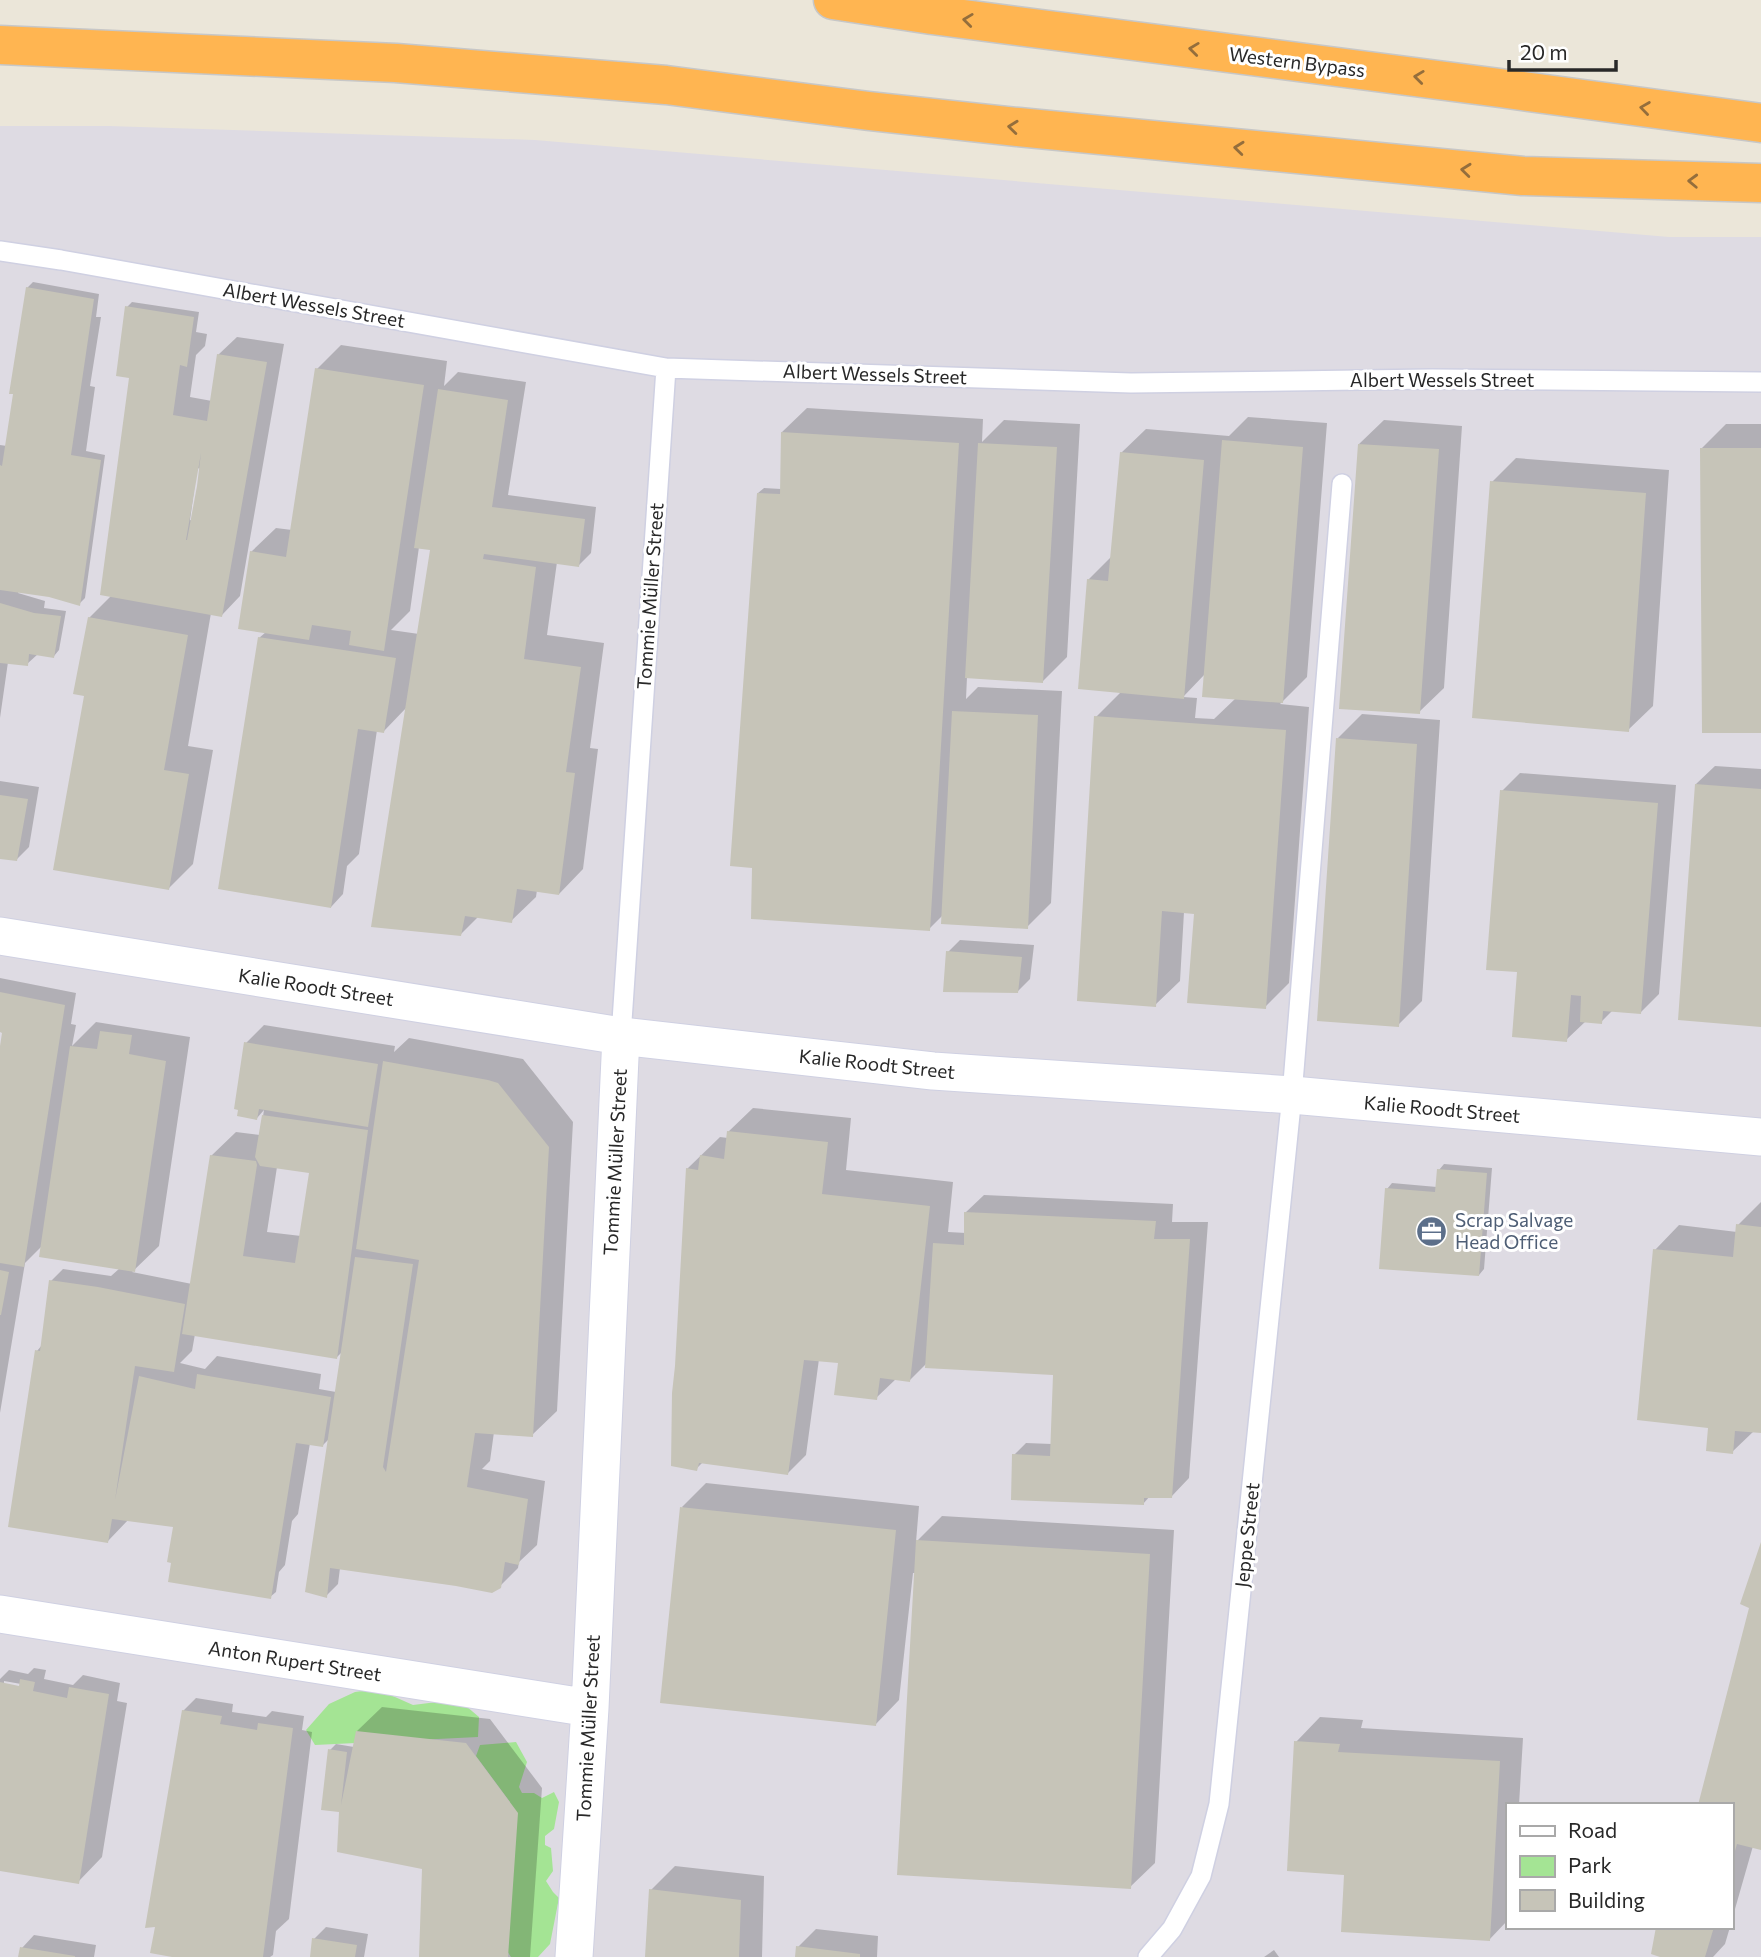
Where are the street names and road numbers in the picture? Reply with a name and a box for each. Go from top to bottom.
street label: Western Bypass [1228,42,1366,81]
street label: Albert Wessels Street [221,277,407,332]
street label: Albert Wessels Street [782,359,968,388]
street label: Albert Wessels Street [1350,368,1534,391]
street label: Tommie Müller Street [632,502,668,690]
street label: Kalie Roodt Street [237,963,396,1010]
street label: Kalie Roodt Street [798,1044,957,1083]
street label: Tommie Müller Street [598,1068,631,1256]
street label: Kalie Roodt Street [1363,1090,1521,1127]
street label: Jeppe Street [1230,1481,1263,1589]
street label: Tommie Müller Street [571,1634,604,1822]
street label: Anton Rupert Street [207,1635,383,1686]

